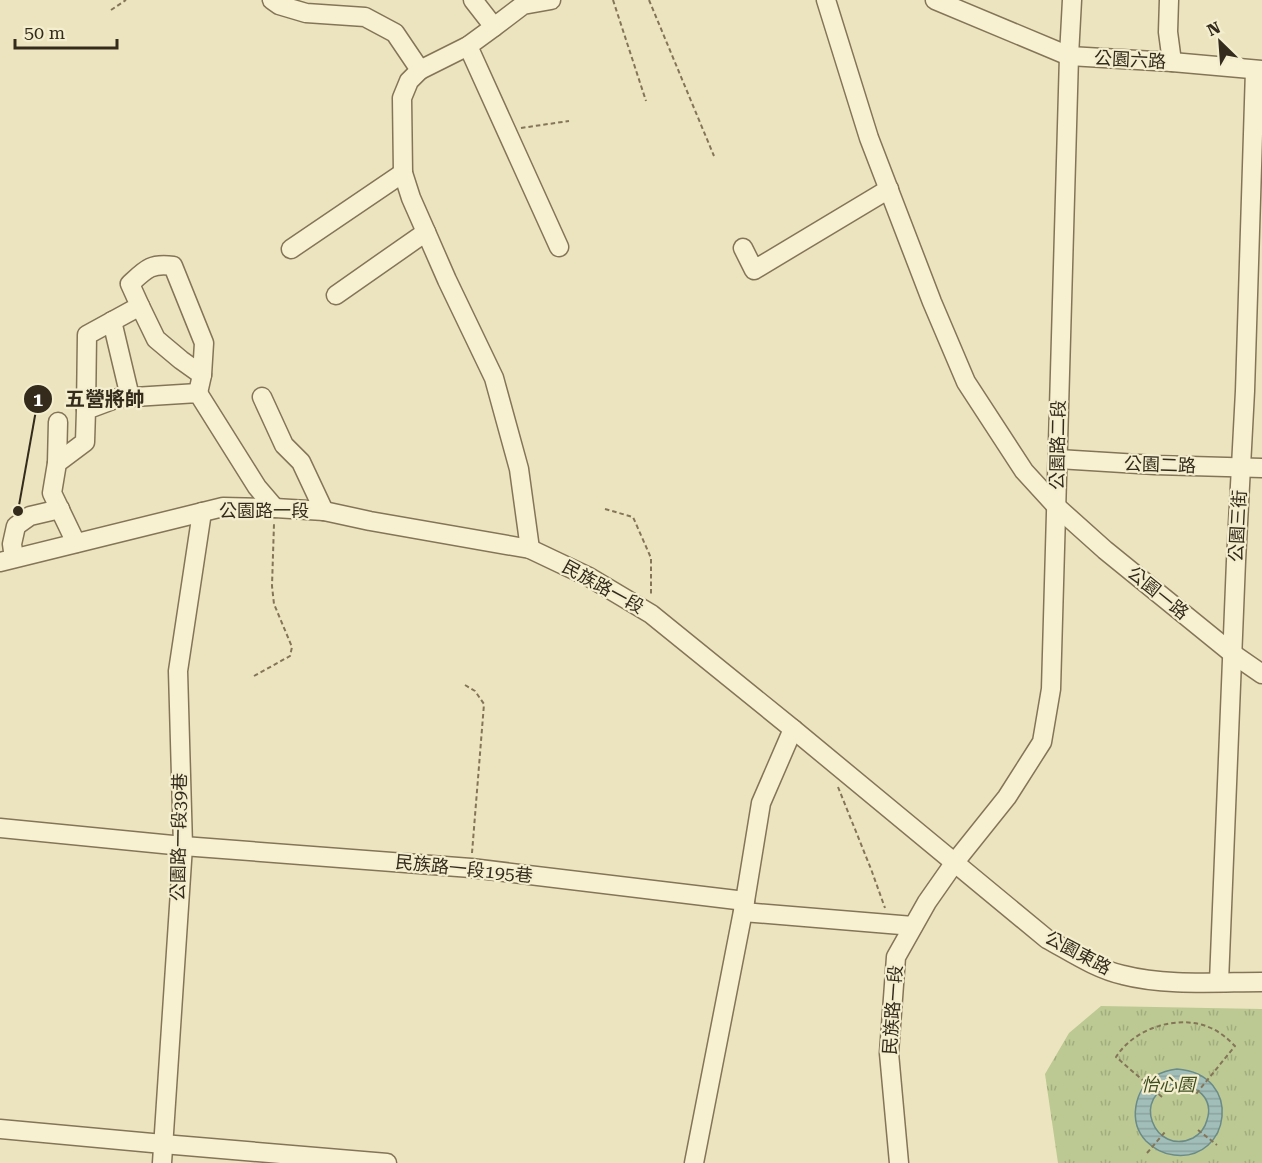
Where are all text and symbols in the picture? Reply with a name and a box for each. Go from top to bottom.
scale bar [15,12,117,50]
north arrow [1190,12,1250,72]
text: N [1204,18,1223,40]
text: 50 m [24,22,65,43]
street label: 公園六路 [1094,47,1167,72]
callout: 五營將帥 [23,380,157,418]
text: 五營將帥 [65,387,145,411]
text: 1 [33,389,43,410]
street label: 公園路二段 [1046,400,1069,490]
street label: 公園二路 [1124,453,1196,476]
street label: 公園三街 [1225,489,1250,562]
street label: 公園路一段 [219,500,309,521]
street label: 民族路一段 [559,556,648,618]
street label: 公園一路 [1124,562,1193,623]
street label: 公園路一段39巷 [167,773,190,901]
street label: 民族路一段195巷 [394,851,534,886]
street label: 公園東路 [1042,926,1115,979]
street label: 民族路一段 [879,964,906,1056]
park label: 怡心園 [1141,1074,1198,1095]

